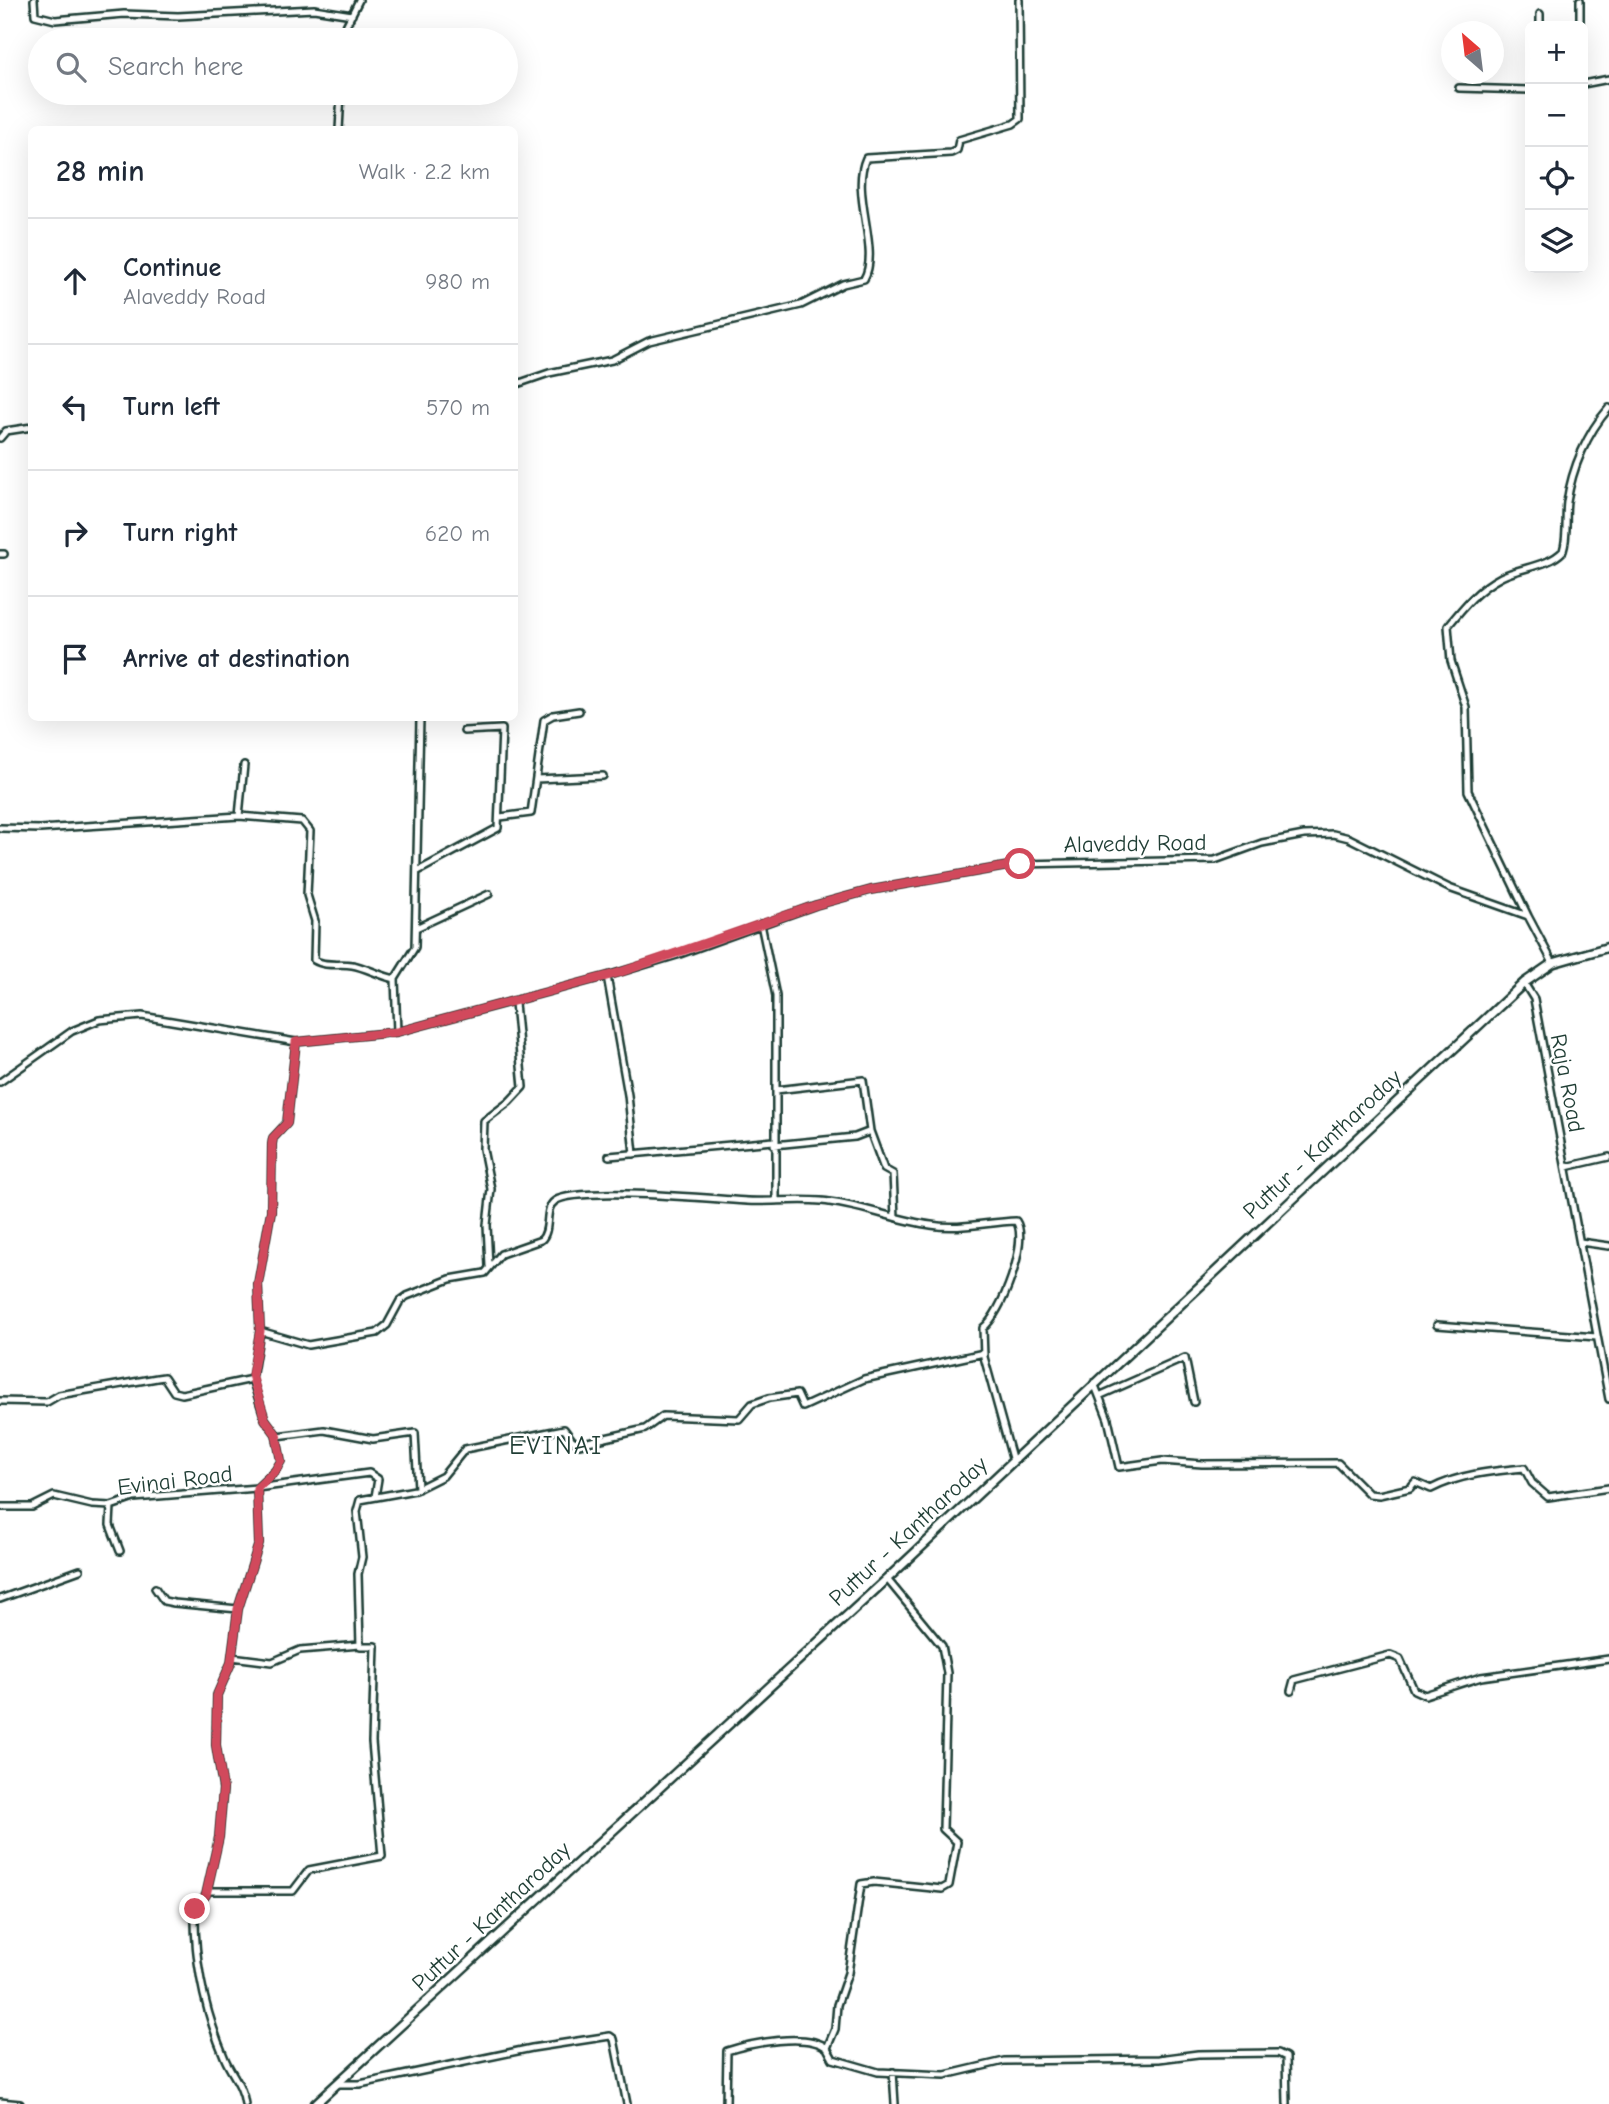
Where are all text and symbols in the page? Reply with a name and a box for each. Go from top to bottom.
north arrow [1441,21,1504,84]
map controls [1525,21,1588,273]
button: + [1525,21,1588,84]
search box [28,28,518,105]
icon: search [52,48,90,86]
text: Search here [108,52,243,82]
button: − [1525,84,1588,147]
button: locate [1525,147,1588,210]
text: 28 min [56,154,144,189]
text: Walk · 2.2 km [359,158,490,185]
button: layers [1525,210,1588,273]
text: Continue [123,253,221,283]
icon: ahead [56,262,94,300]
text: 980 m [425,268,490,295]
text: Alaveddy Road [123,283,266,310]
icon: left [56,388,94,426]
text: Turn left [123,392,220,422]
text: 570 m [426,394,490,421]
icon: right [56,514,94,552]
text: Turn right [123,518,237,548]
text: 620 m [425,520,490,547]
icon: arrive [56,640,94,678]
text: Arrive at destination [123,644,350,674]
street label: Alaveddy Road [1063,829,1207,858]
route start [1004,848,1035,879]
street label: Raja Road [1545,1031,1590,1135]
street label: Puttur - Kantharoday [1238,1063,1408,1225]
district label: EVINAI [509,1431,603,1461]
street label: Puttur - Kantharoday [824,1450,994,1612]
street label: Evinai Road [116,1460,234,1501]
street label: Puttur - Kantharoday [407,1835,577,1997]
route end [179,1893,210,1924]

